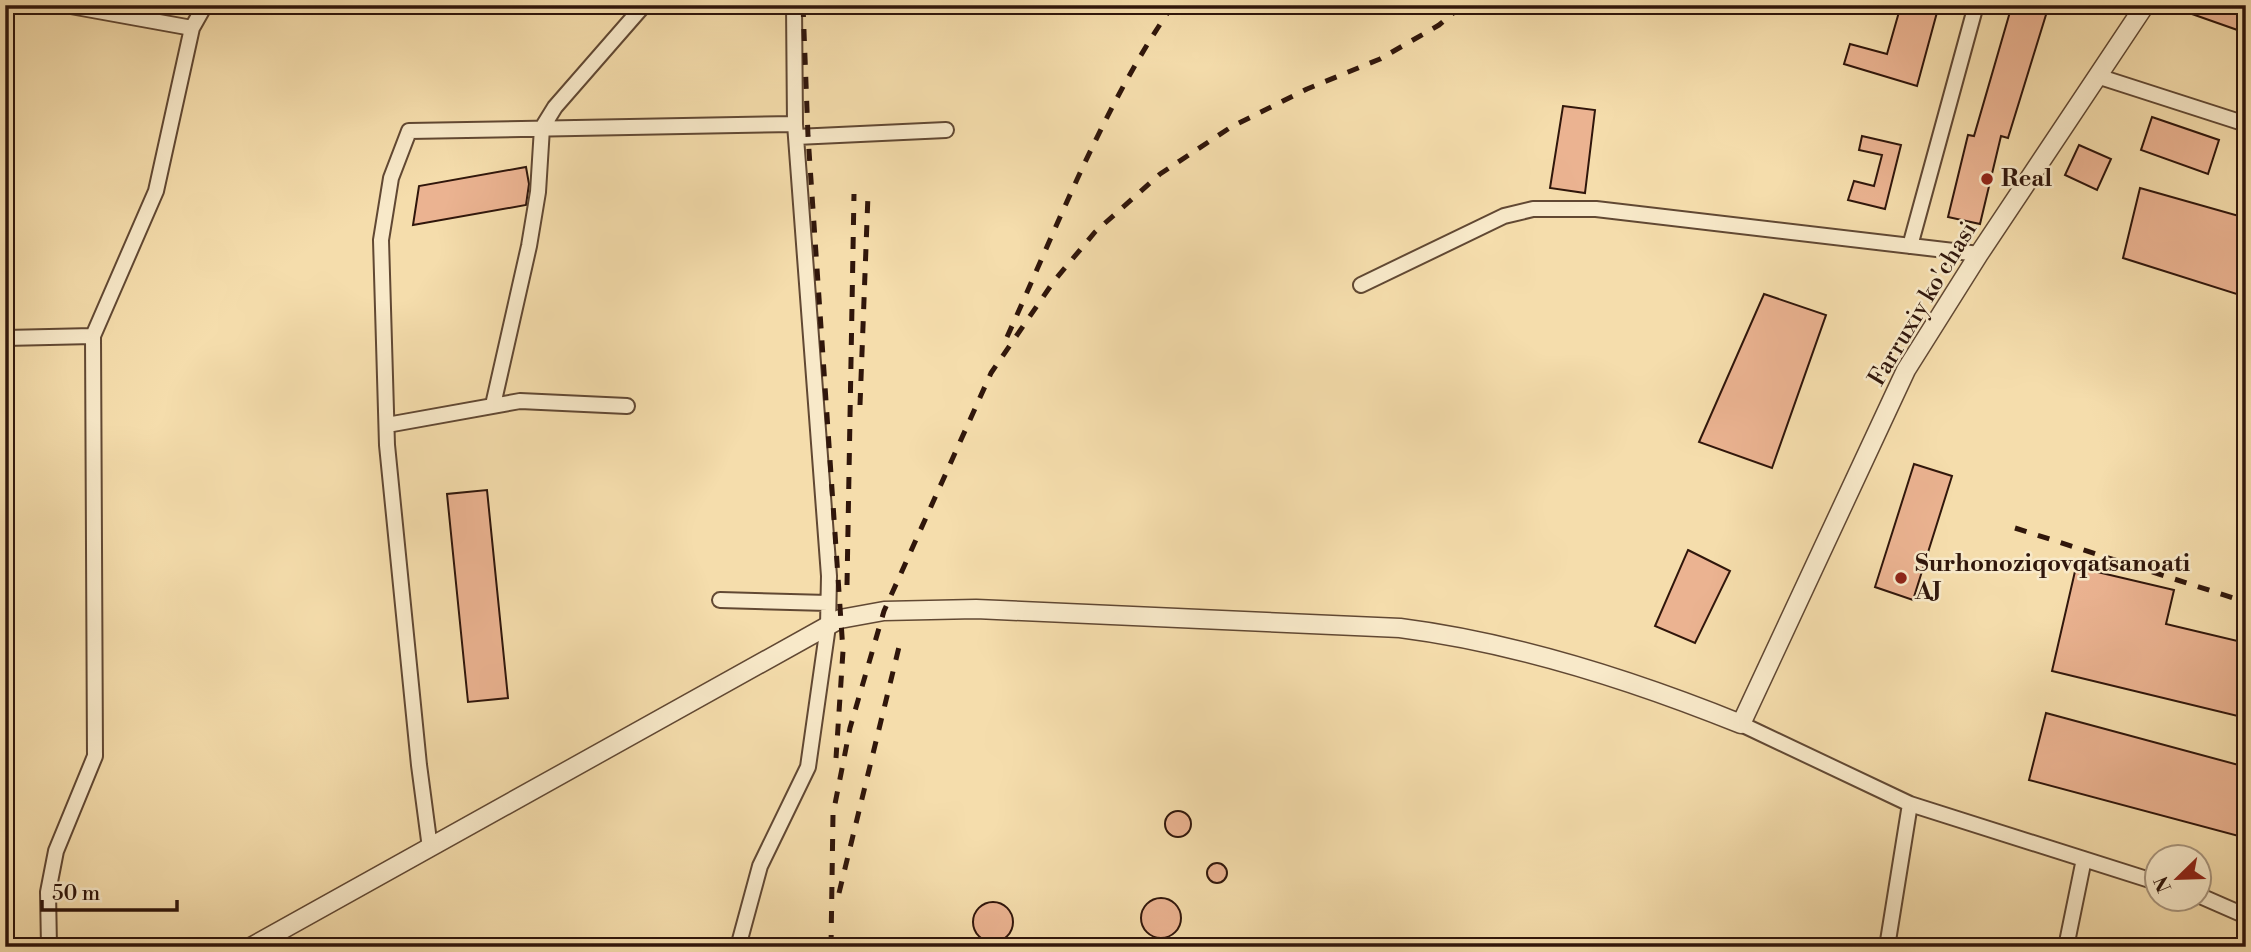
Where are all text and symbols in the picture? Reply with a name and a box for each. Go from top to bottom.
place label: Real [2001,164,2052,194]
marker: Real [1979,171,1995,187]
street label: Farruxiy ko'chasi [1862,216,1984,392]
place label: Surhonoziqovqatsanoati AJ [1914,549,2190,607]
marker: Surhonoziqovqatsanoati AJ [1893,570,1909,586]
north arrow [2142,844,2212,914]
scale bar [42,868,177,912]
text: N [2149,873,2177,896]
text: 50 m [52,881,100,907]

